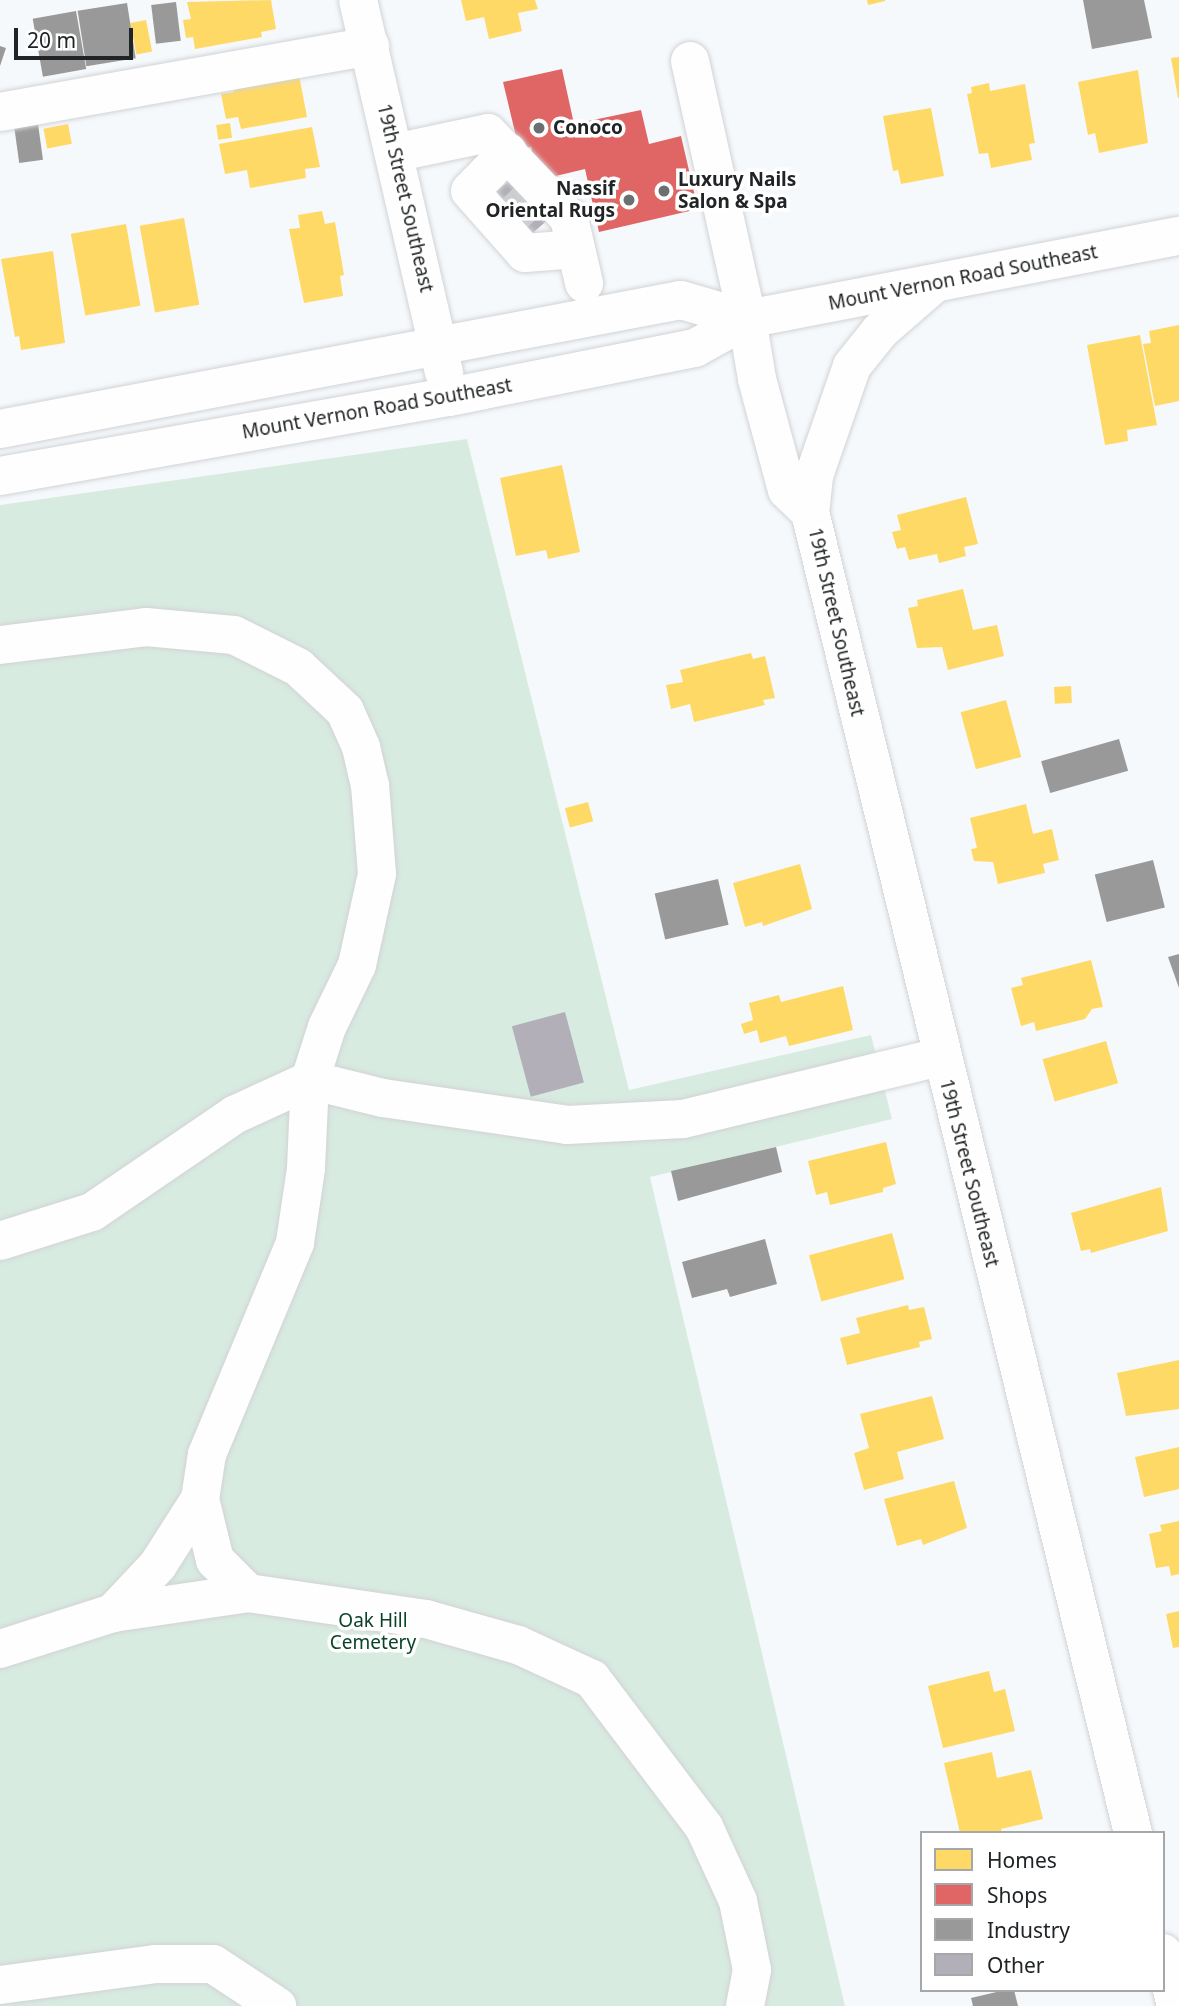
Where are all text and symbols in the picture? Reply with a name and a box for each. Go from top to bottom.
scale bar [18,14,136,58]
text: 20 m [27,26,76,54]
street label: 19th Street Southeast [372,101,438,295]
place label: Conoco [553,117,623,139]
marker: Conoco [531,120,547,136]
place label: Luxury Nails Salon & Spa [678,169,796,213]
place label: Nassif Oriental Rugs [486,178,615,222]
marker: Luxury Nails Salon & Spa [656,183,672,199]
marker: Nassif Oriental Rugs [621,192,637,208]
street label: Mount Vernon Road Southeast [826,241,1100,315]
street label: Mount Vernon Road Southeast [240,374,514,444]
street label: 19th Street Southeast [803,525,869,719]
street label: 19th Street Southeast [935,1077,1003,1269]
park label: Oak Hill Cemetery [330,1610,416,1654]
legend [920,1831,1165,1992]
text: Homes [987,1846,1057,1874]
text: Shops [987,1881,1047,1909]
text: Industry [987,1916,1070,1944]
text: Other [987,1951,1044,1979]

